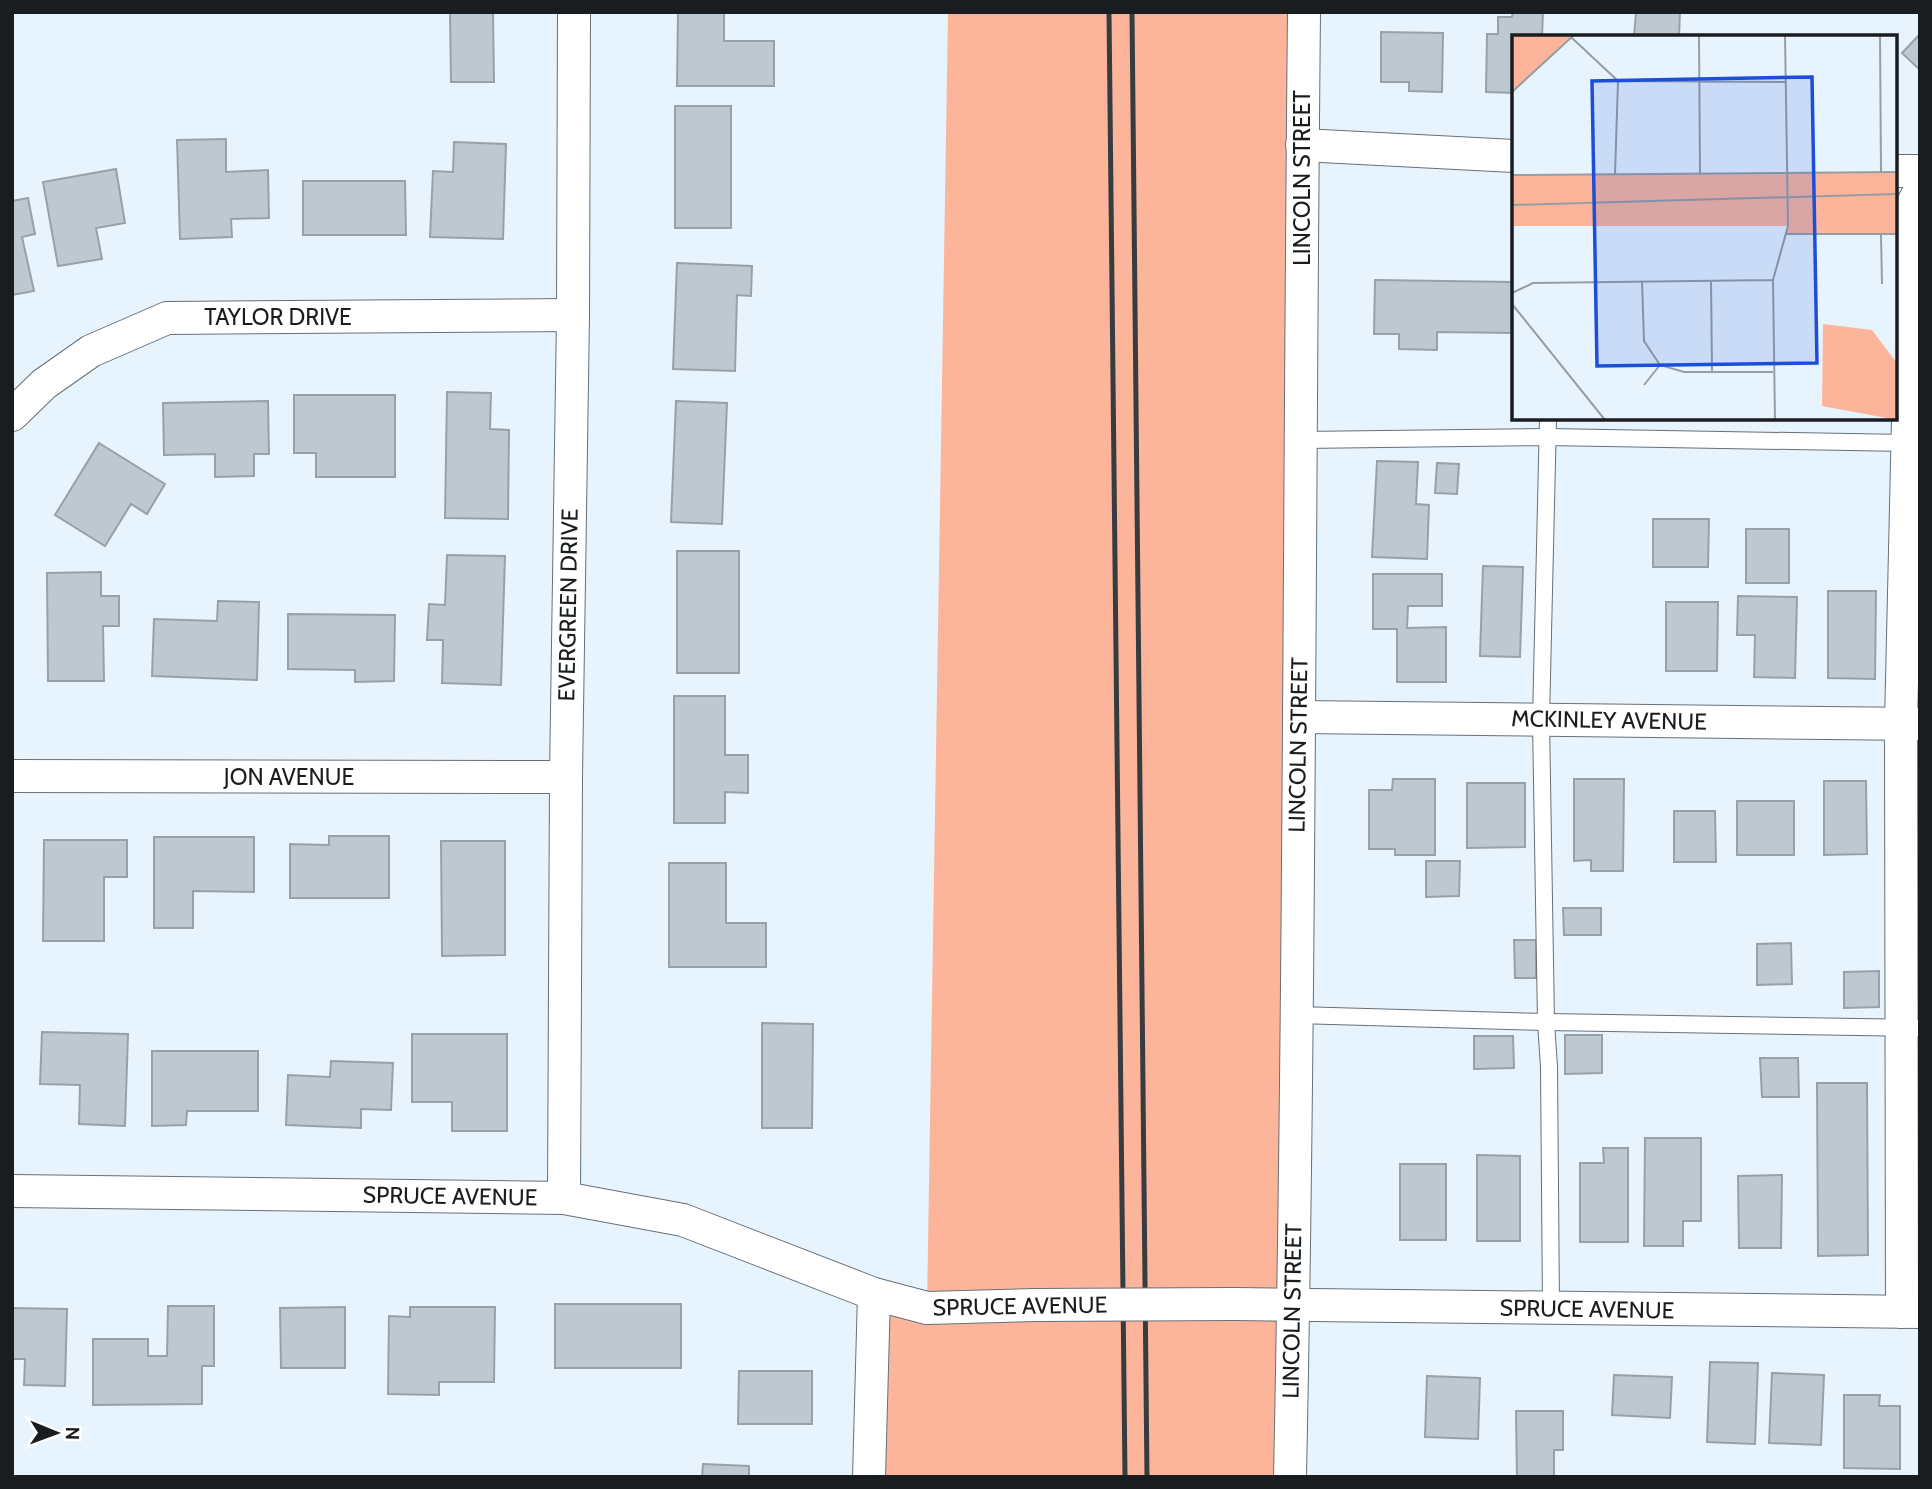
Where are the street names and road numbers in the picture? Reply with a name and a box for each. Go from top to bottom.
street label: LINCOLN STREET [1288,90,1316,266]
street label: TAYLOR DRIVE [204,303,352,331]
street label: EVERGREEN DRIVE [552,508,584,702]
street label: LINCOLN STREET [1282,657,1314,833]
street label: MCKINLEY AVENUE [1511,704,1707,736]
street label: JON AVENUE [223,763,354,791]
street label: SPRUCE AVENUE [362,1180,538,1212]
street label: LINCOLN STREET [1276,1223,1308,1399]
street label: SPRUCE AVENUE [932,1290,1108,1322]
street label: SPRUCE AVENUE [1499,1293,1675,1325]

